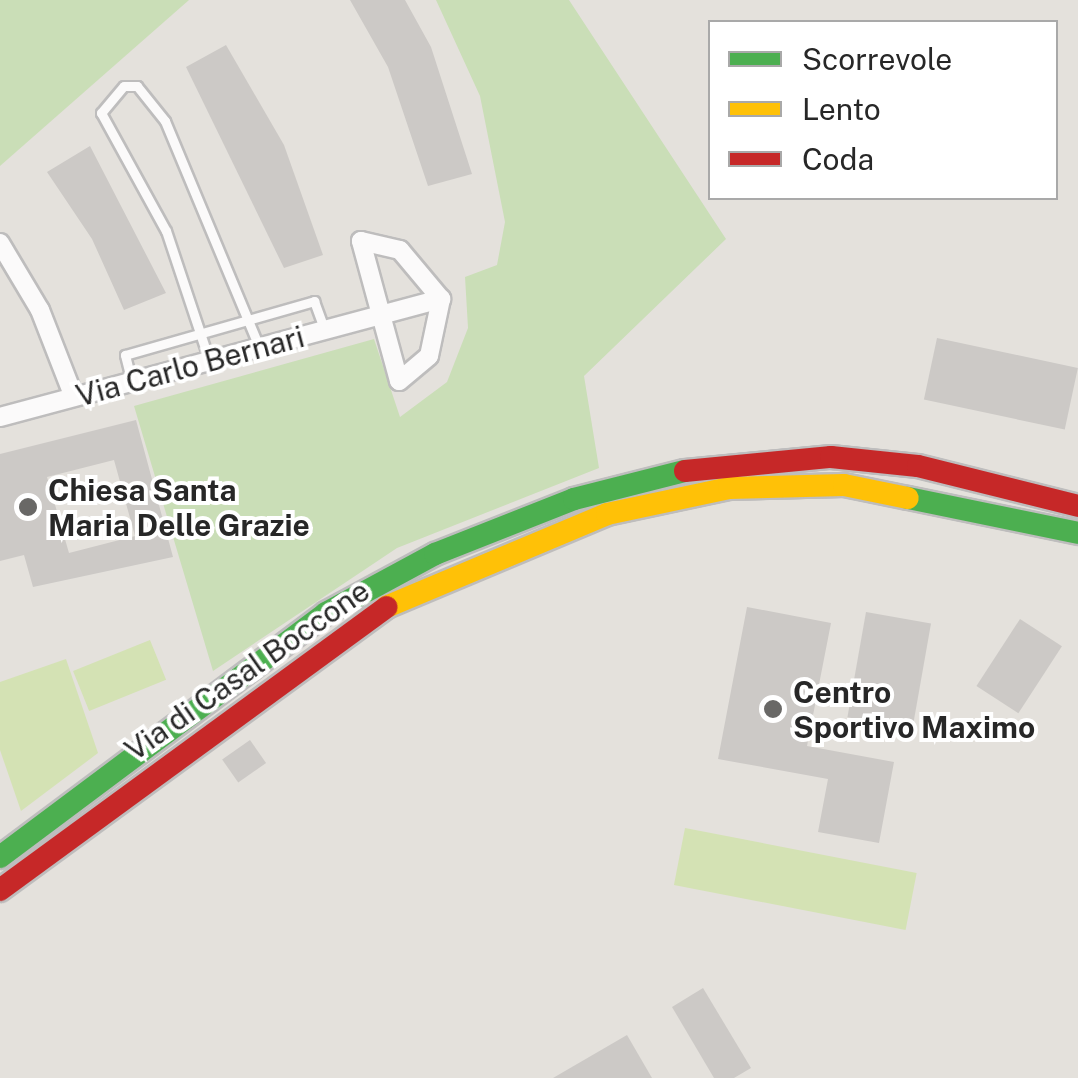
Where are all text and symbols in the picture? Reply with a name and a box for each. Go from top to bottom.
legend [708,20,1058,200]
text: Scorrevole [802,41,952,77]
text: Lento [802,91,881,127]
text: Coda [802,141,874,177]
street label: Via Carlo Bernari [72,318,308,414]
place label: Chiesa Santa Maria Delle Grazie [48,472,310,542]
marker: Chiesa Santa Maria Delle Grazie [17,496,39,518]
street label: Via di Casal Boccone [118,572,376,768]
place label: Centro Sportivo Maximo [793,674,1035,744]
marker: Centro Sportivo Maximo [762,698,784,720]

